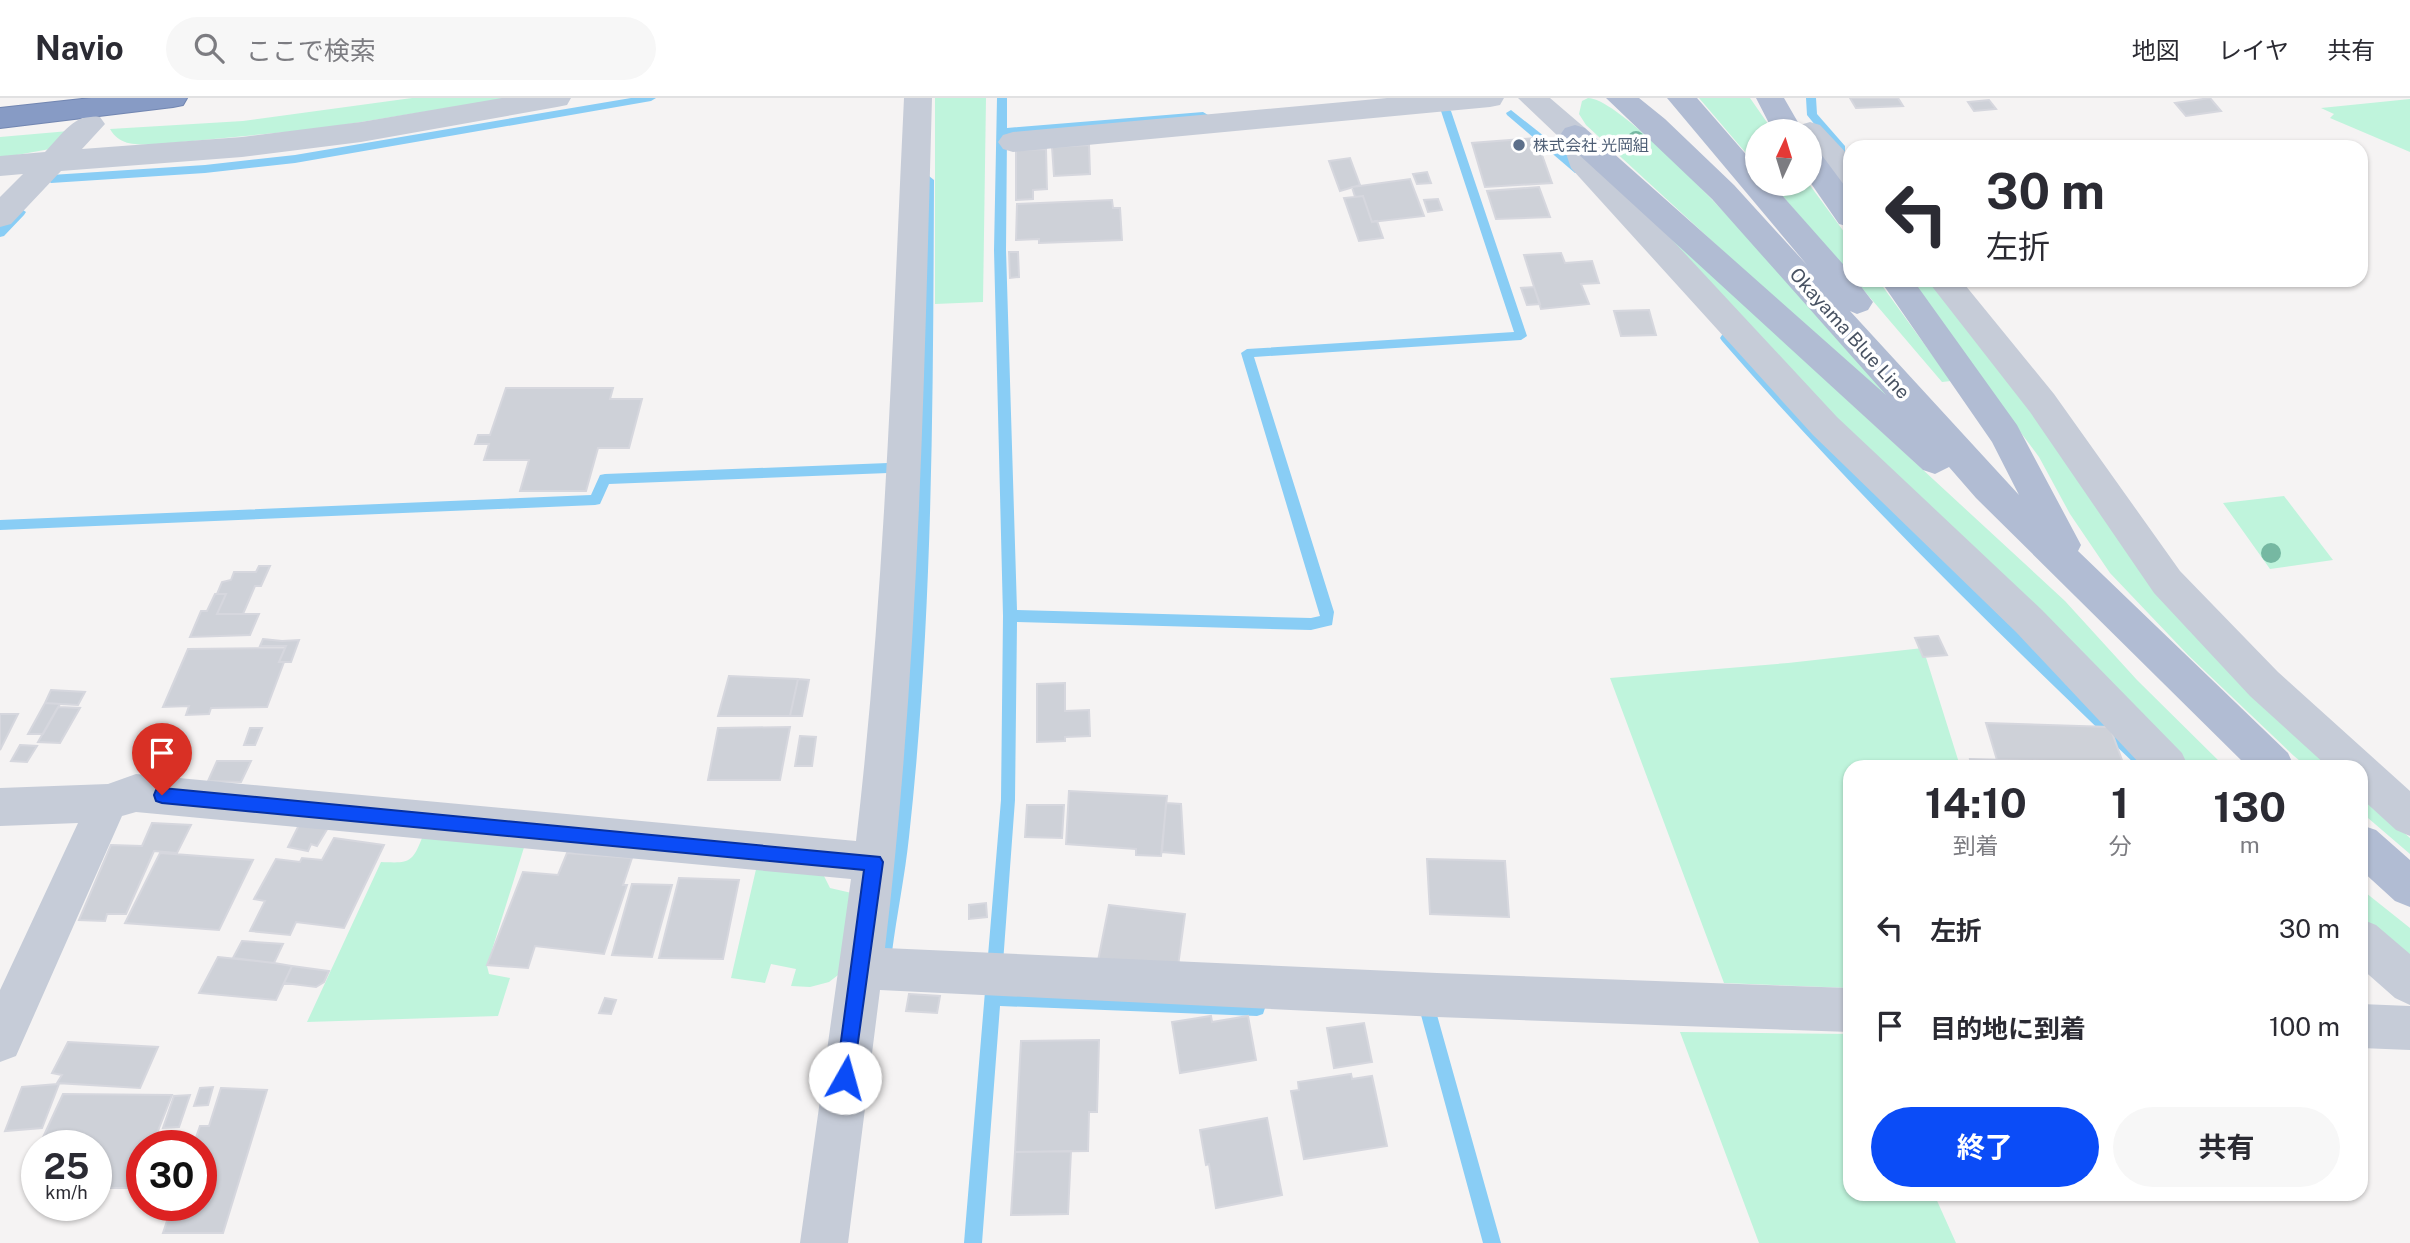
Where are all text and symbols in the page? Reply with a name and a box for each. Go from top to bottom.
search box [166,17,656,80]
text: Navio [35,29,124,67]
icon: search [190,29,228,67]
text: ここで検索 [246,35,376,66]
text: 地図 [2132,36,2180,64]
text: レイヤ [2218,36,2289,64]
text: 共有 [2327,36,2375,64]
north arrow [1745,119,1822,196]
map controls [1745,119,1822,196]
place label: 株式会社 光岡組 [1533,136,1649,155]
marker: 株式会社 光岡組 [1511,137,1527,153]
text: 30 m [1986,162,2105,220]
icon: left [1871,168,1962,259]
text: 左折 [1986,228,2050,265]
street label: Okayama Blue Line [1785,263,1915,403]
pin [132,723,192,795]
icon: arrive [143,734,181,772]
text: 14:10 [1925,778,2027,827]
text: 1 [2111,778,2129,827]
text: 130 [2213,782,2286,831]
text: m [2240,831,2260,858]
text: 到着 [1953,832,1999,859]
text: 分 [2109,832,2132,859]
icon: left [1871,909,1909,947]
text: 30 m [2279,913,2340,944]
text: 左折 [1930,915,1982,946]
icon: arrive [1871,1007,1909,1045]
text: 100 m [2269,1011,2340,1042]
text: 目的地に到着 [1930,1013,2086,1044]
position arrow [808,1041,882,1115]
button: 終了 [1871,1107,2099,1187]
button: 共有 [2113,1107,2340,1187]
speed limit sign: 30 [126,1130,217,1221]
text: 25 [44,1146,89,1187]
text: km/h [45,1182,88,1203]

